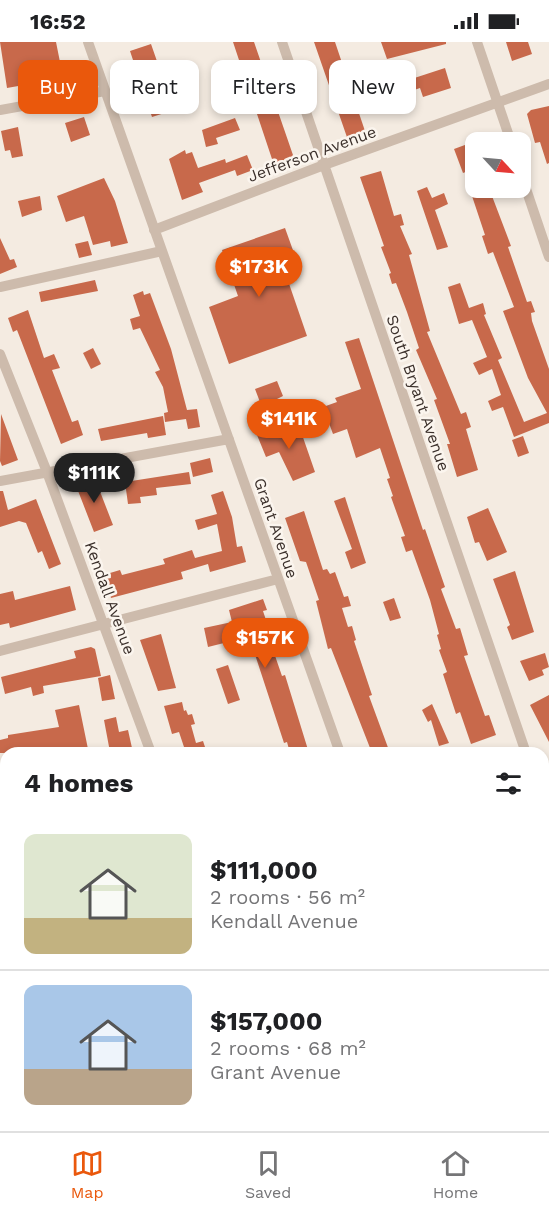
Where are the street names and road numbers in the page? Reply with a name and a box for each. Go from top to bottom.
street label: Jefferson Avenue [245,122,379,186]
street label: South Bryant Avenue [382,312,454,474]
street label: Grant Avenue [250,475,302,581]
street label: Kendall Avenue [81,539,139,657]

